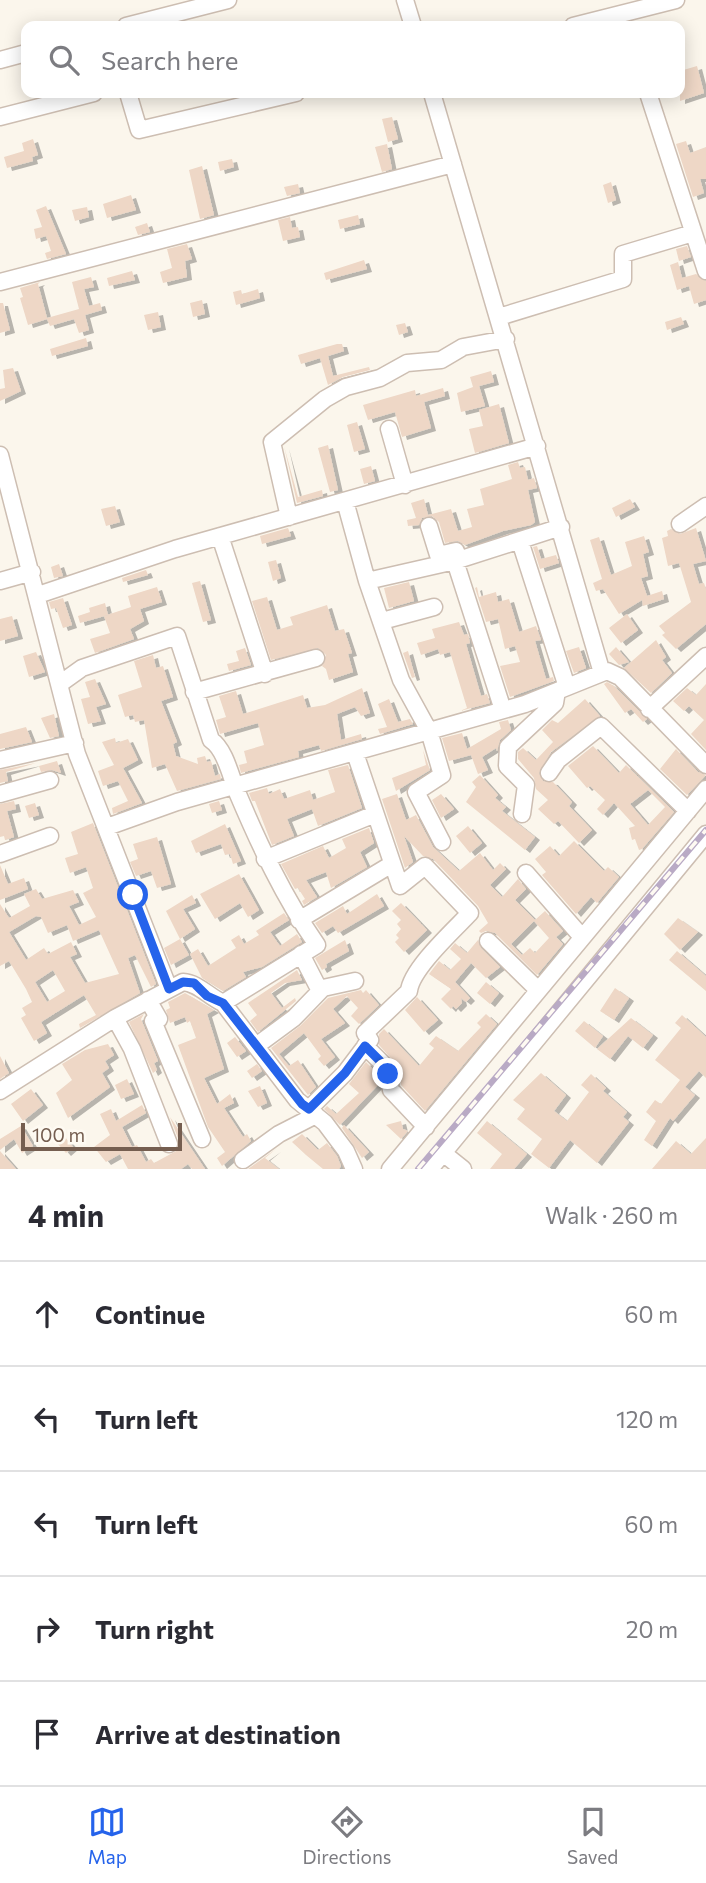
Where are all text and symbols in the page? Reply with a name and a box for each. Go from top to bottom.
search box [21,21,685,98]
icon: search [45,41,83,79]
text: Search here [101,44,239,75]
route start [117,879,148,910]
route end [372,1058,403,1089]
scale bar [21,1120,182,1152]
text: 100 m [32,1123,85,1146]
text: 4 min [28,1196,104,1233]
text: Walk · 260 m [545,1201,678,1229]
icon: ahead [28,1295,66,1333]
text: Continue [95,1298,205,1329]
text: 60 m [625,1300,678,1328]
icon: left [28,1400,66,1438]
text: Turn left [95,1403,198,1434]
text: 120 m [616,1405,678,1433]
icon: left [28,1505,66,1543]
text: Turn left [95,1508,198,1539]
text: 60 m [625,1510,678,1538]
icon: right [28,1610,66,1648]
text: Turn right [95,1613,214,1644]
text: 20 m [626,1615,678,1643]
icon: arrive [28,1715,66,1753]
text: Arrive at destination [95,1718,341,1749]
tab: Map [88,1803,127,1868]
tab: Directions [302,1803,392,1868]
tab: Saved [567,1803,618,1868]

